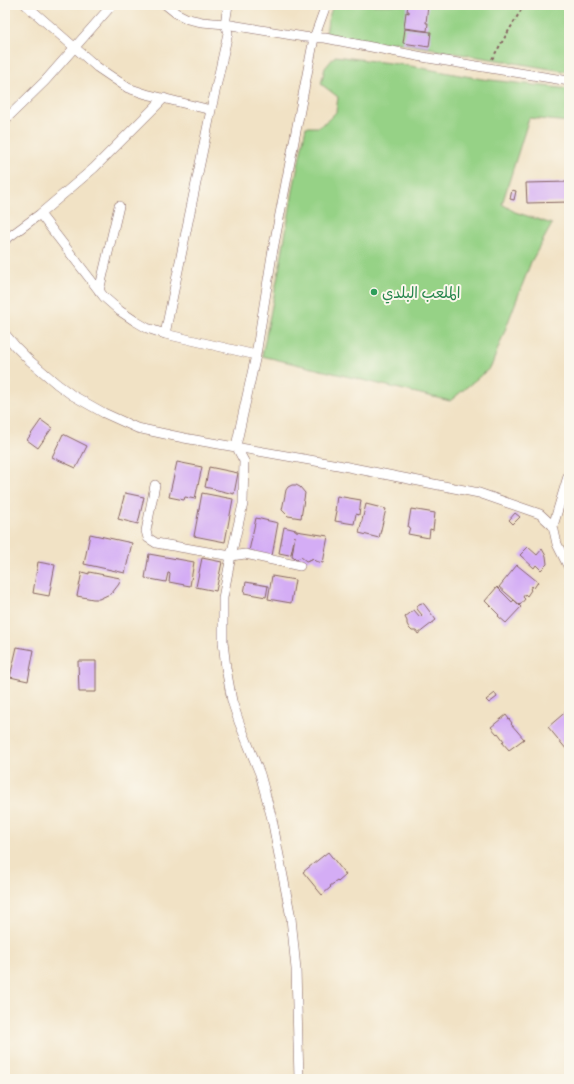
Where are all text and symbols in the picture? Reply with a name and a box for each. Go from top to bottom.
place label: الملعب البلدي [382,282,460,304]
marker: الملعب البلدي [369,287,379,297]

